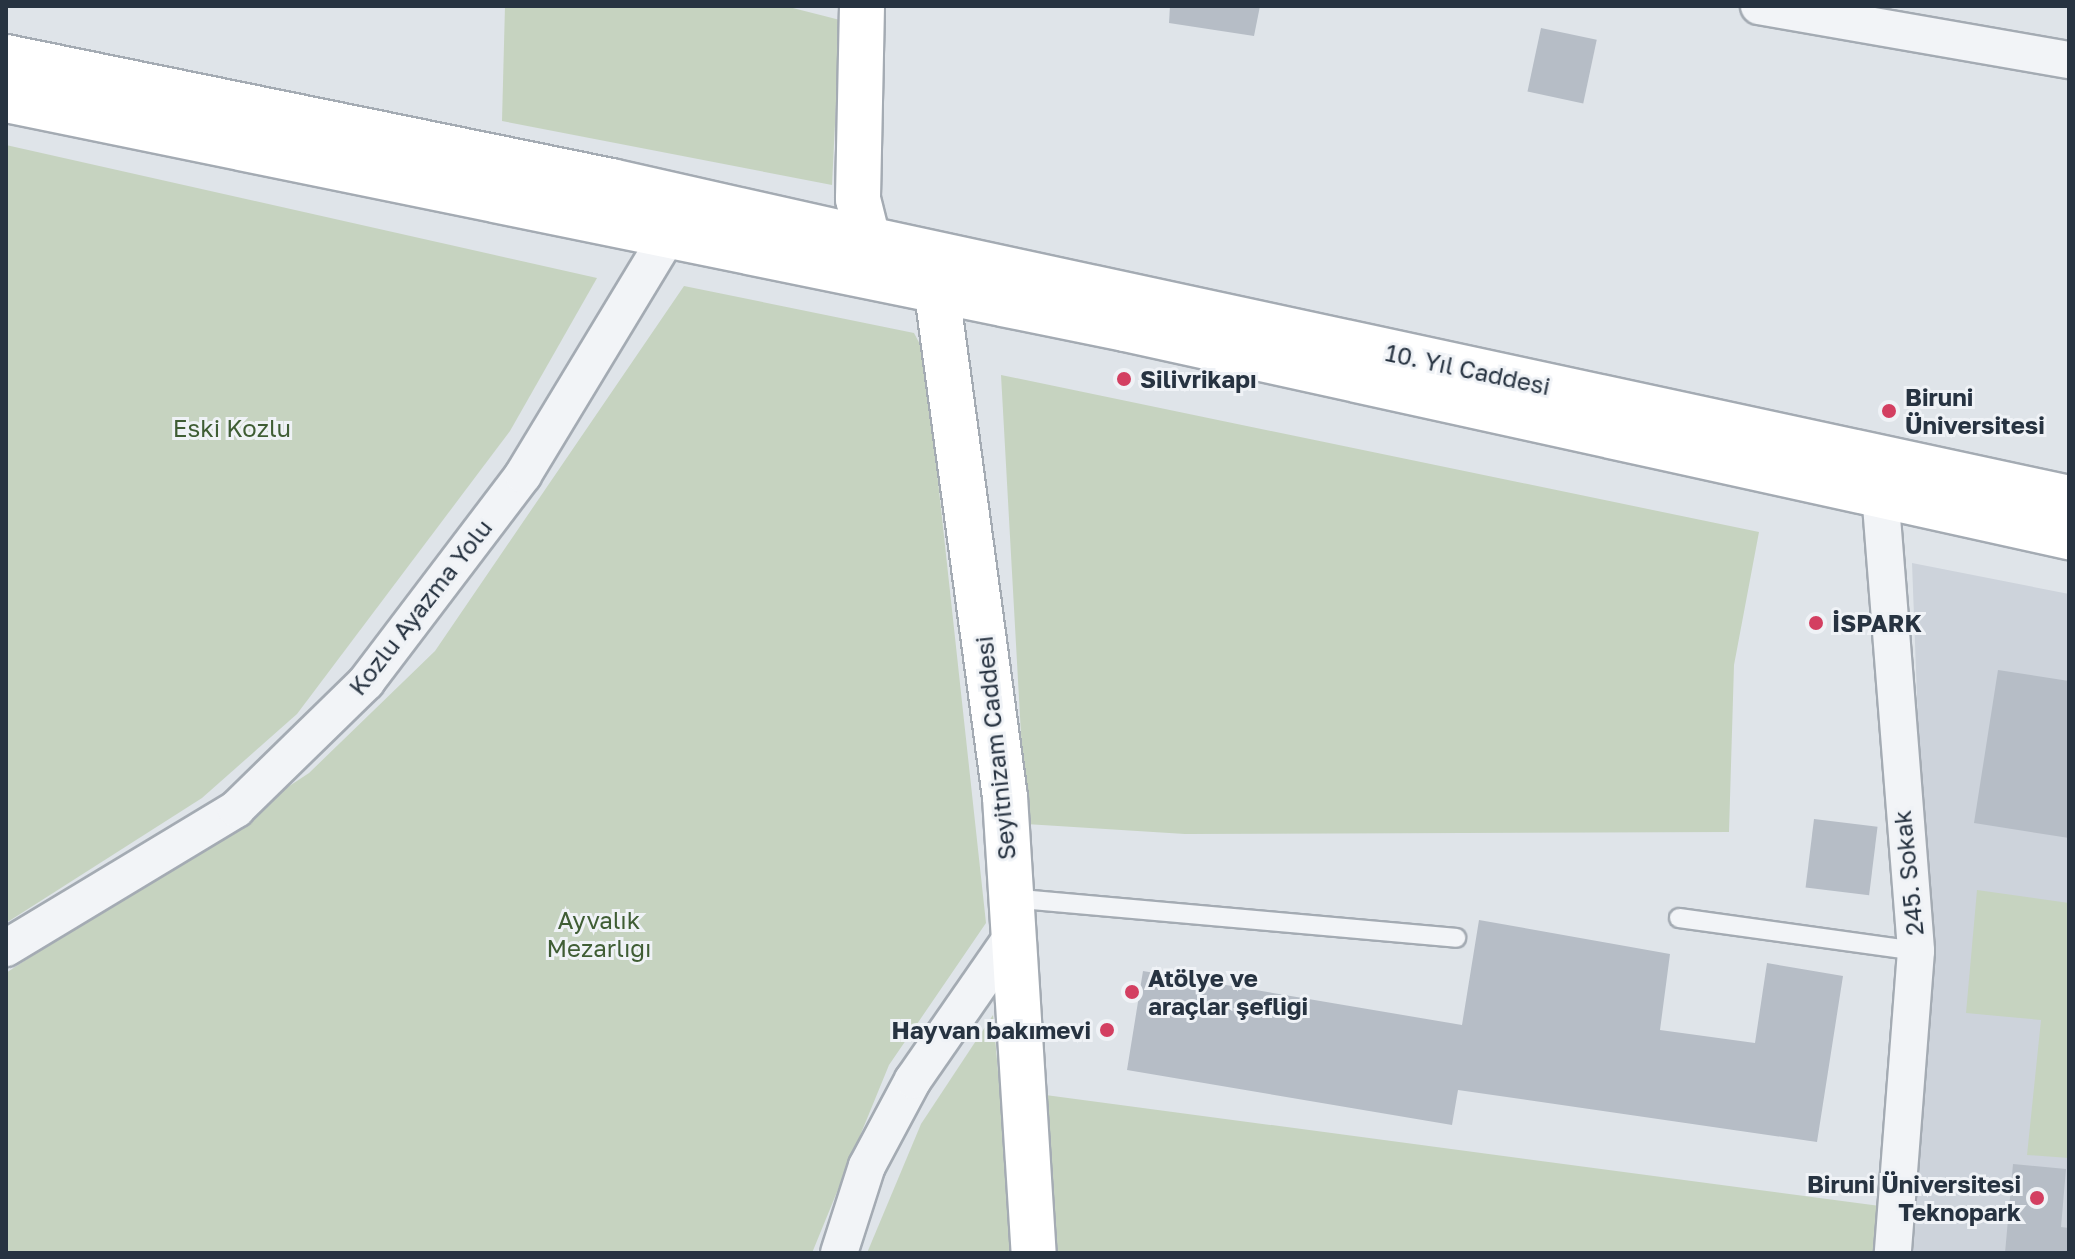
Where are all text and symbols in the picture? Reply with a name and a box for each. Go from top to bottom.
street label: 10. Yıl Caddesi [1383,337,1553,401]
place label: Silivrikapı [1140,365,1257,393]
marker: Silivrikapı [1115,370,1133,388]
place label: Biruni Üniversitesi [1905,383,2045,439]
marker: Biruni Üniversitesi [1880,402,1898,420]
park label: Eski Kozlu [173,414,291,442]
street label: Kozlu Ayazma Yolu [342,513,498,701]
place label: İSPARK [1832,609,1922,637]
marker: İSPARK [1807,614,1825,632]
street label: Seyitnizam Caddesi [969,635,1021,861]
street label: 245. Sokak [1887,809,1929,937]
park label: Ayvalık Mezarlığı [546,906,652,962]
place label: Atölye ve araçlar şefliği [1148,964,1308,1020]
marker: Atölye ve araçlar şefliği [1123,983,1141,1001]
place label: Hayvan bakımevi [891,1016,1091,1044]
marker: Hayvan bakımevi [1098,1021,1116,1039]
place label: Biruni Üniversitesi Teknopark [1807,1170,2021,1226]
marker: Biruni Üniversitesi Teknopark [2028,1189,2046,1207]

